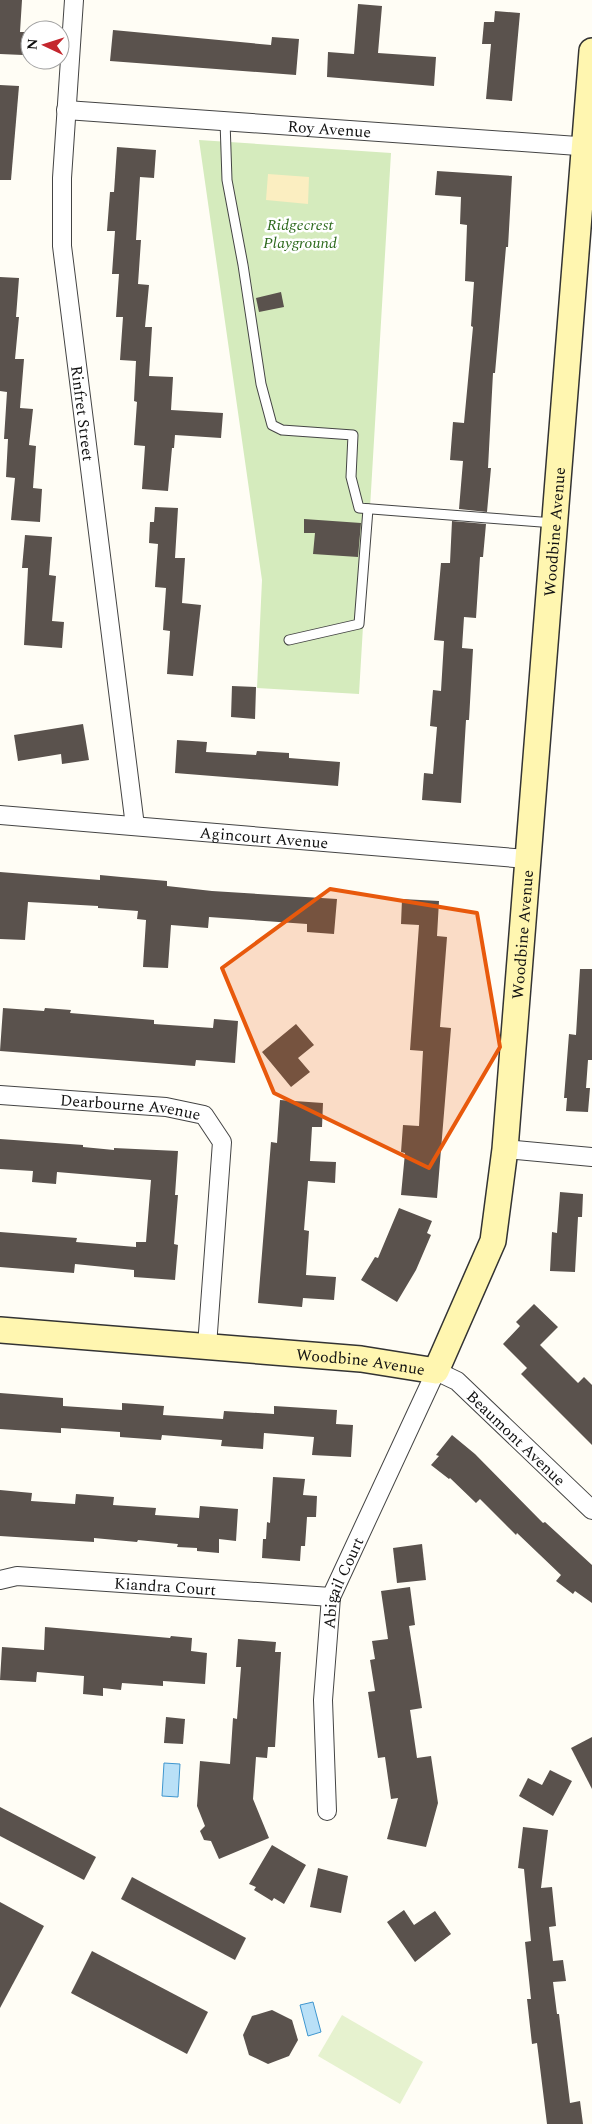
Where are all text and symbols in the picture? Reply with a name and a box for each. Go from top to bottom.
north arrow [20,20,70,70]
text: N [22,38,43,51]
street label: Roy Avenue [287,115,372,144]
park label: Ridgecrest Playground [263,213,337,255]
street label: Rinfret Street [64,364,100,463]
street label: Woodbine Avenue [538,466,572,597]
street label: Agincourt Avenue [199,821,329,855]
street label: Woodbine Avenue [506,869,540,1000]
street label: Dearbourne Avenue [59,1088,203,1127]
street label: Woodbine Avenue [295,1343,427,1382]
street label: Beaumont Avenue [461,1385,571,1492]
street label: Abigail Court [318,1533,370,1630]
street label: Kiandra Court [113,1572,217,1602]

